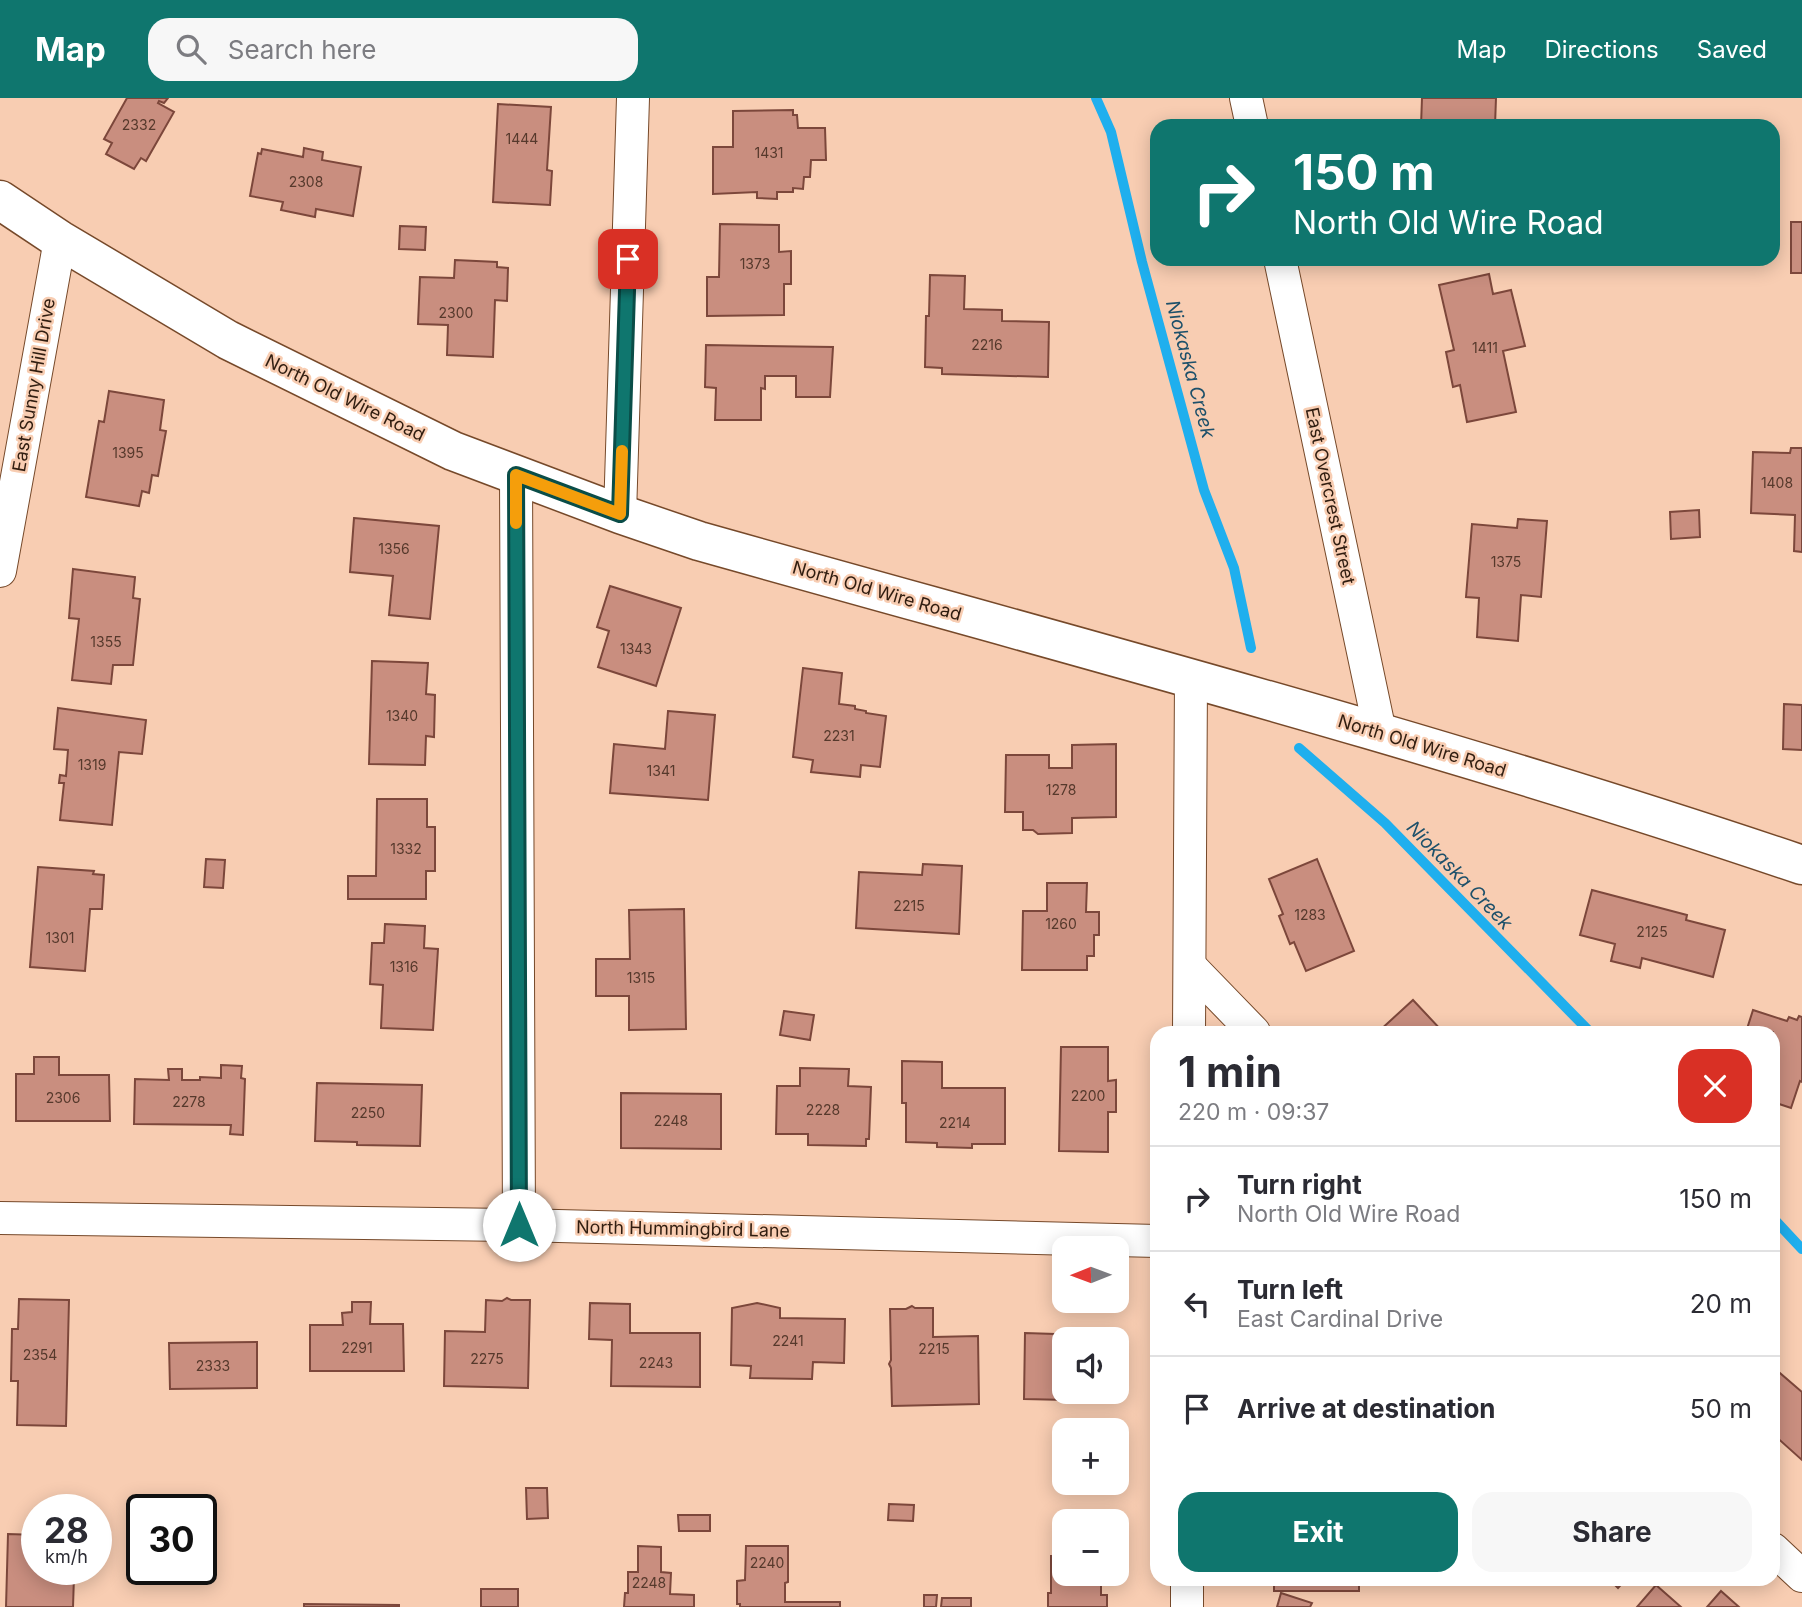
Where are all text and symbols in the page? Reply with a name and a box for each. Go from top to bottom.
search box [148,18,638,81]
text: Map [35,29,106,69]
icon: search [172,30,210,68]
text: Search here [228,34,376,65]
text: Map [1457,35,1506,64]
text: Directions [1544,35,1659,64]
text: Saved [1697,35,1767,64]
house number: 2332 [122,116,156,133]
house number: 1444 [506,130,538,147]
text: 150 m [1293,143,1435,202]
house number: 1431 [754,144,784,161]
icon: right [1178,147,1269,238]
house number: 2308 [289,173,323,190]
text: North Old Wire Road [1293,203,1604,242]
pin [598,229,658,289]
icon: arrive [609,240,647,278]
house number: 1373 [740,255,770,272]
street label: East Sunny Hill Drive [8,296,59,473]
water label: Niokaska Creek [1161,298,1220,441]
house number: 2300 [439,304,473,321]
house number: 2216 [971,336,1003,353]
house number: 1411 [1472,339,1498,356]
street label: North Old Wire Road [262,350,428,445]
street label: East Overcrest Street [1301,405,1360,586]
house number: 1395 [112,444,144,461]
house number: 1408 [1761,474,1793,491]
house number: 1356 [378,540,410,557]
house number: 1375 [1491,553,1521,570]
street label: North Old Wire Road [790,556,964,625]
house number: 1355 [90,633,122,650]
house number: 1343 [620,640,652,657]
house number: 1340 [386,707,418,724]
street label: North Old Wire Road [1336,710,1509,781]
house number: 2231 [823,727,855,744]
house number: 1319 [78,756,106,773]
house number: 1341 [647,762,675,779]
house number: 1278 [1046,781,1076,798]
water label: Niokaska Creek [1402,816,1518,935]
house number: 1332 [390,840,422,857]
house number: 2215 [893,897,925,914]
house number: 1283 [1294,906,1326,923]
house number: 1260 [1045,915,1077,932]
house number: 2125 [1636,923,1668,940]
house number: 1301 [46,929,74,946]
house number: 1316 [390,958,418,975]
house number: 1315 [627,969,655,986]
text: 1 min [1178,1046,1282,1097]
button: close [1678,1049,1752,1123]
house number: 2200 [1071,1087,1105,1104]
house number: 2306 [46,1089,80,1106]
house number: 2278 [172,1093,206,1110]
text: 220 m · 09:37 [1178,1098,1329,1126]
house number: 2228 [806,1101,840,1118]
house number: 2250 [351,1104,385,1121]
house number: 2248 [654,1112,688,1129]
house number: 2214 [939,1114,971,1131]
text: Turn right [1237,1169,1362,1200]
icon: right [1178,1180,1216,1218]
text: 150 m [1679,1183,1752,1214]
position arrow [482,1188,556,1262]
text: North Old Wire Road [1237,1200,1460,1228]
street label: North Hummingbird Lane [576,1216,790,1241]
north arrow [1052,1236,1129,1312]
map controls [1052,1236,1129,1586]
text: Turn left [1237,1274,1343,1305]
icon: left [1178,1285,1216,1323]
text: 20 m [1690,1288,1752,1319]
text: East Cardinal Drive [1237,1305,1443,1333]
button: sound [1052,1327,1129,1404]
house number: 2241 [772,1332,804,1349]
house number: 2291 [341,1339,373,1356]
house number: 2215 [918,1340,950,1357]
house number: 2354 [23,1346,57,1363]
house number: 2275 [470,1350,504,1367]
house number: 2243 [639,1354,673,1371]
house number: 2333 [196,1357,230,1374]
icon: arrive [1178,1390,1216,1428]
text: Arrive at destination [1237,1393,1496,1424]
text: 50 m [1690,1393,1752,1424]
button: + [1052,1418,1129,1495]
button: Exit [1178,1492,1458,1572]
button: Share [1472,1492,1752,1572]
speed limit sign: 30 [126,1494,217,1585]
text: 28 [44,1509,89,1551]
button: − [1052,1509,1129,1586]
text: km/h [45,1546,88,1567]
house number: 2240 [750,1554,784,1571]
house number: 2248 [632,1574,666,1591]

